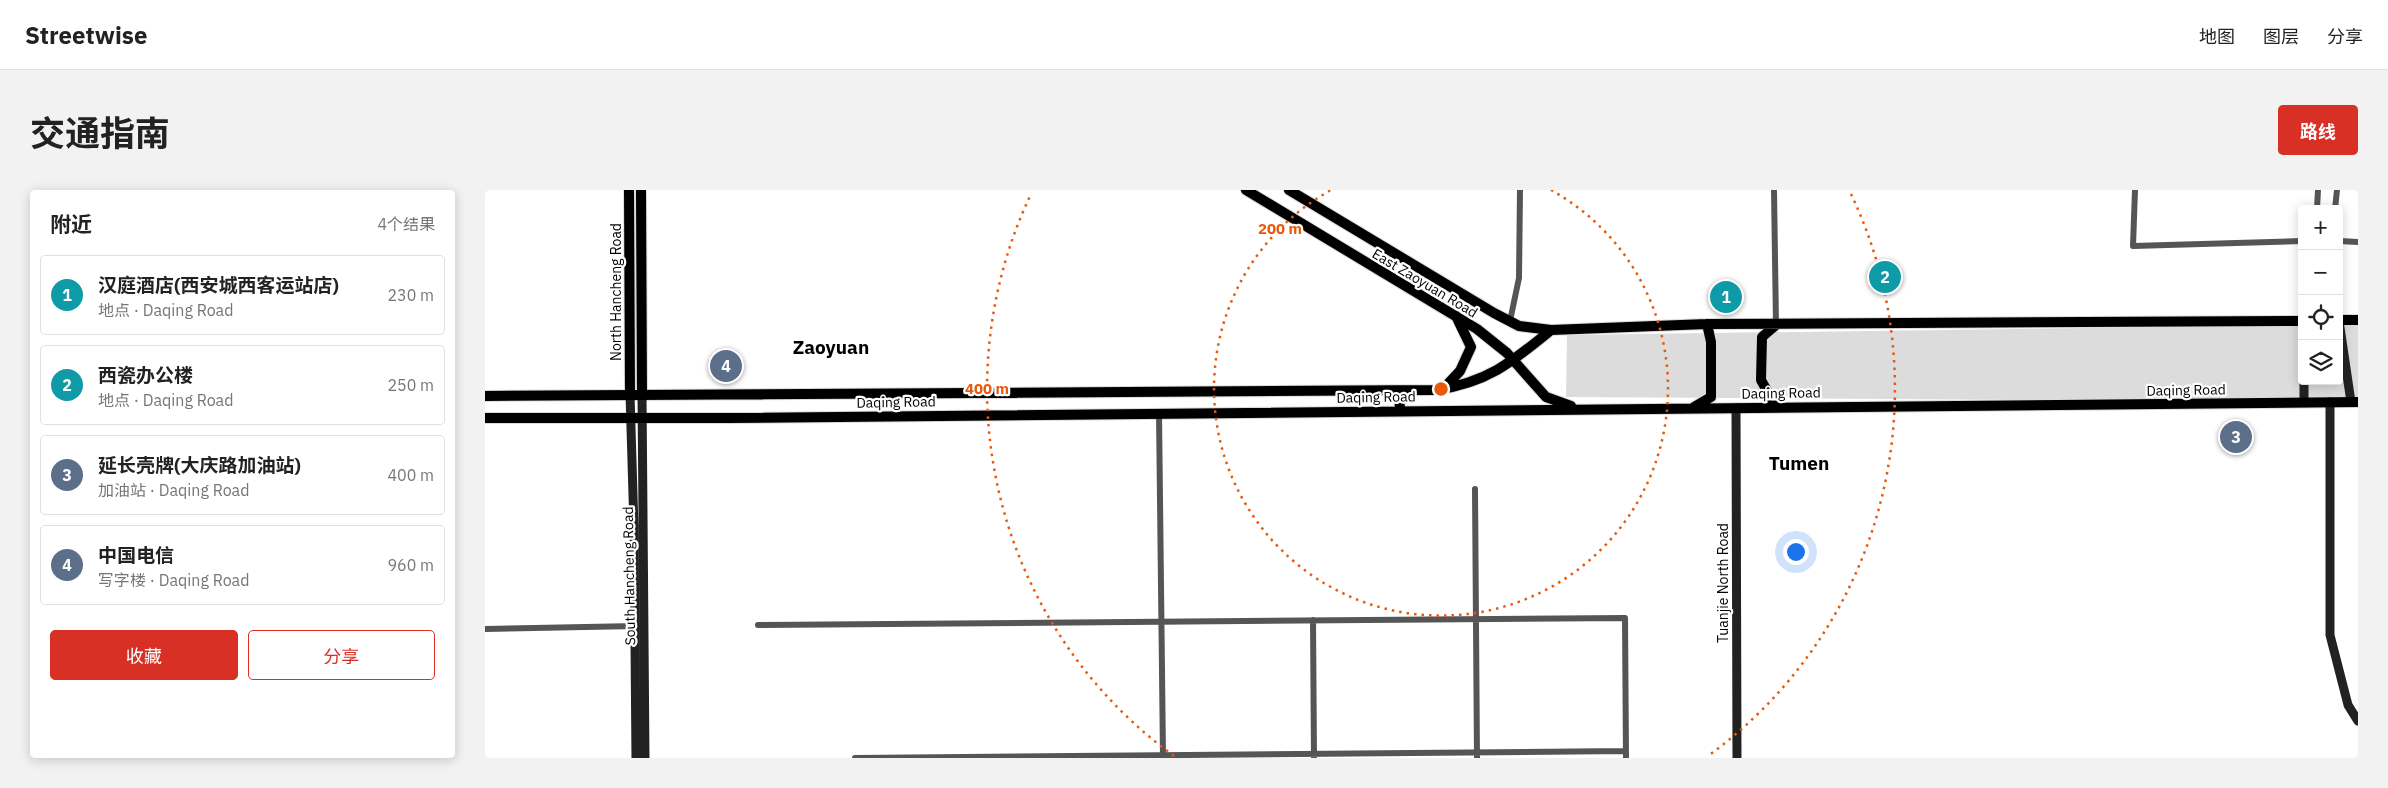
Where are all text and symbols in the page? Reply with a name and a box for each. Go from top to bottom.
text: Streetwise [25,19,147,51]
text: 地图 [2199,25,2235,48]
text: 图层 [2263,25,2299,48]
text: 分享 [2327,25,2363,48]
button: 路线 [2278,105,2358,155]
text: 交通指南 [30,110,170,156]
map controls [2298,205,2343,385]
button: + [2298,205,2343,250]
text: 附近 [50,210,92,238]
text: 4个结果 [377,214,435,234]
text: 200 m [1258,219,1302,238]
street label: North Hancheng Road [607,223,625,361]
street label: East Zaoyuan Road [1369,244,1481,322]
button: − [2298,250,2343,295]
pin: 2 [1869,258,1901,296]
text: 汉庭酒店(西安城西客运站店) [98,273,339,297]
pin: 1 [1710,278,1742,316]
text: 1 [62,285,72,305]
text: 230 m [387,285,434,305]
button: locate [2298,295,2343,340]
text: 地点 · Daqing Road [98,300,233,320]
district label: Zaoyuan [793,335,869,359]
button: layers [2298,340,2343,385]
pin: 4 [710,347,742,385]
text: 西瓷办公楼 [98,363,193,387]
text: 2 [62,375,72,395]
text: 250 m [387,375,434,395]
text: 400 m [965,379,1009,398]
centre of rings [1432,380,1450,398]
street label: Daqing Road [2146,380,2226,400]
street label: Daqing Road [1741,383,1821,403]
street label: Daqing Road [1336,387,1416,407]
text: 地点 · Daqing Road [98,390,233,410]
street label: Daqing Road [856,392,936,412]
pin: 3 [2220,418,2252,456]
district label: Tumen [1769,451,1829,475]
text: 延长壳牌(大庆路加油站) [98,453,301,477]
text: 3 [62,465,72,485]
text: 400 m [387,465,434,485]
text: 加油站 · Daqing Road [98,480,249,500]
street label: South Hancheng Road [619,506,639,646]
street label: Tuanjie North Road [1714,523,1732,643]
your location [1783,539,1809,565]
text: 中国电信 [98,543,174,567]
text: 4 [62,555,72,575]
text: 960 m [387,555,434,575]
text: 写字楼 · Daqing Road [98,570,249,590]
button: 收藏 [50,630,238,680]
button: 分享 [248,630,435,680]

